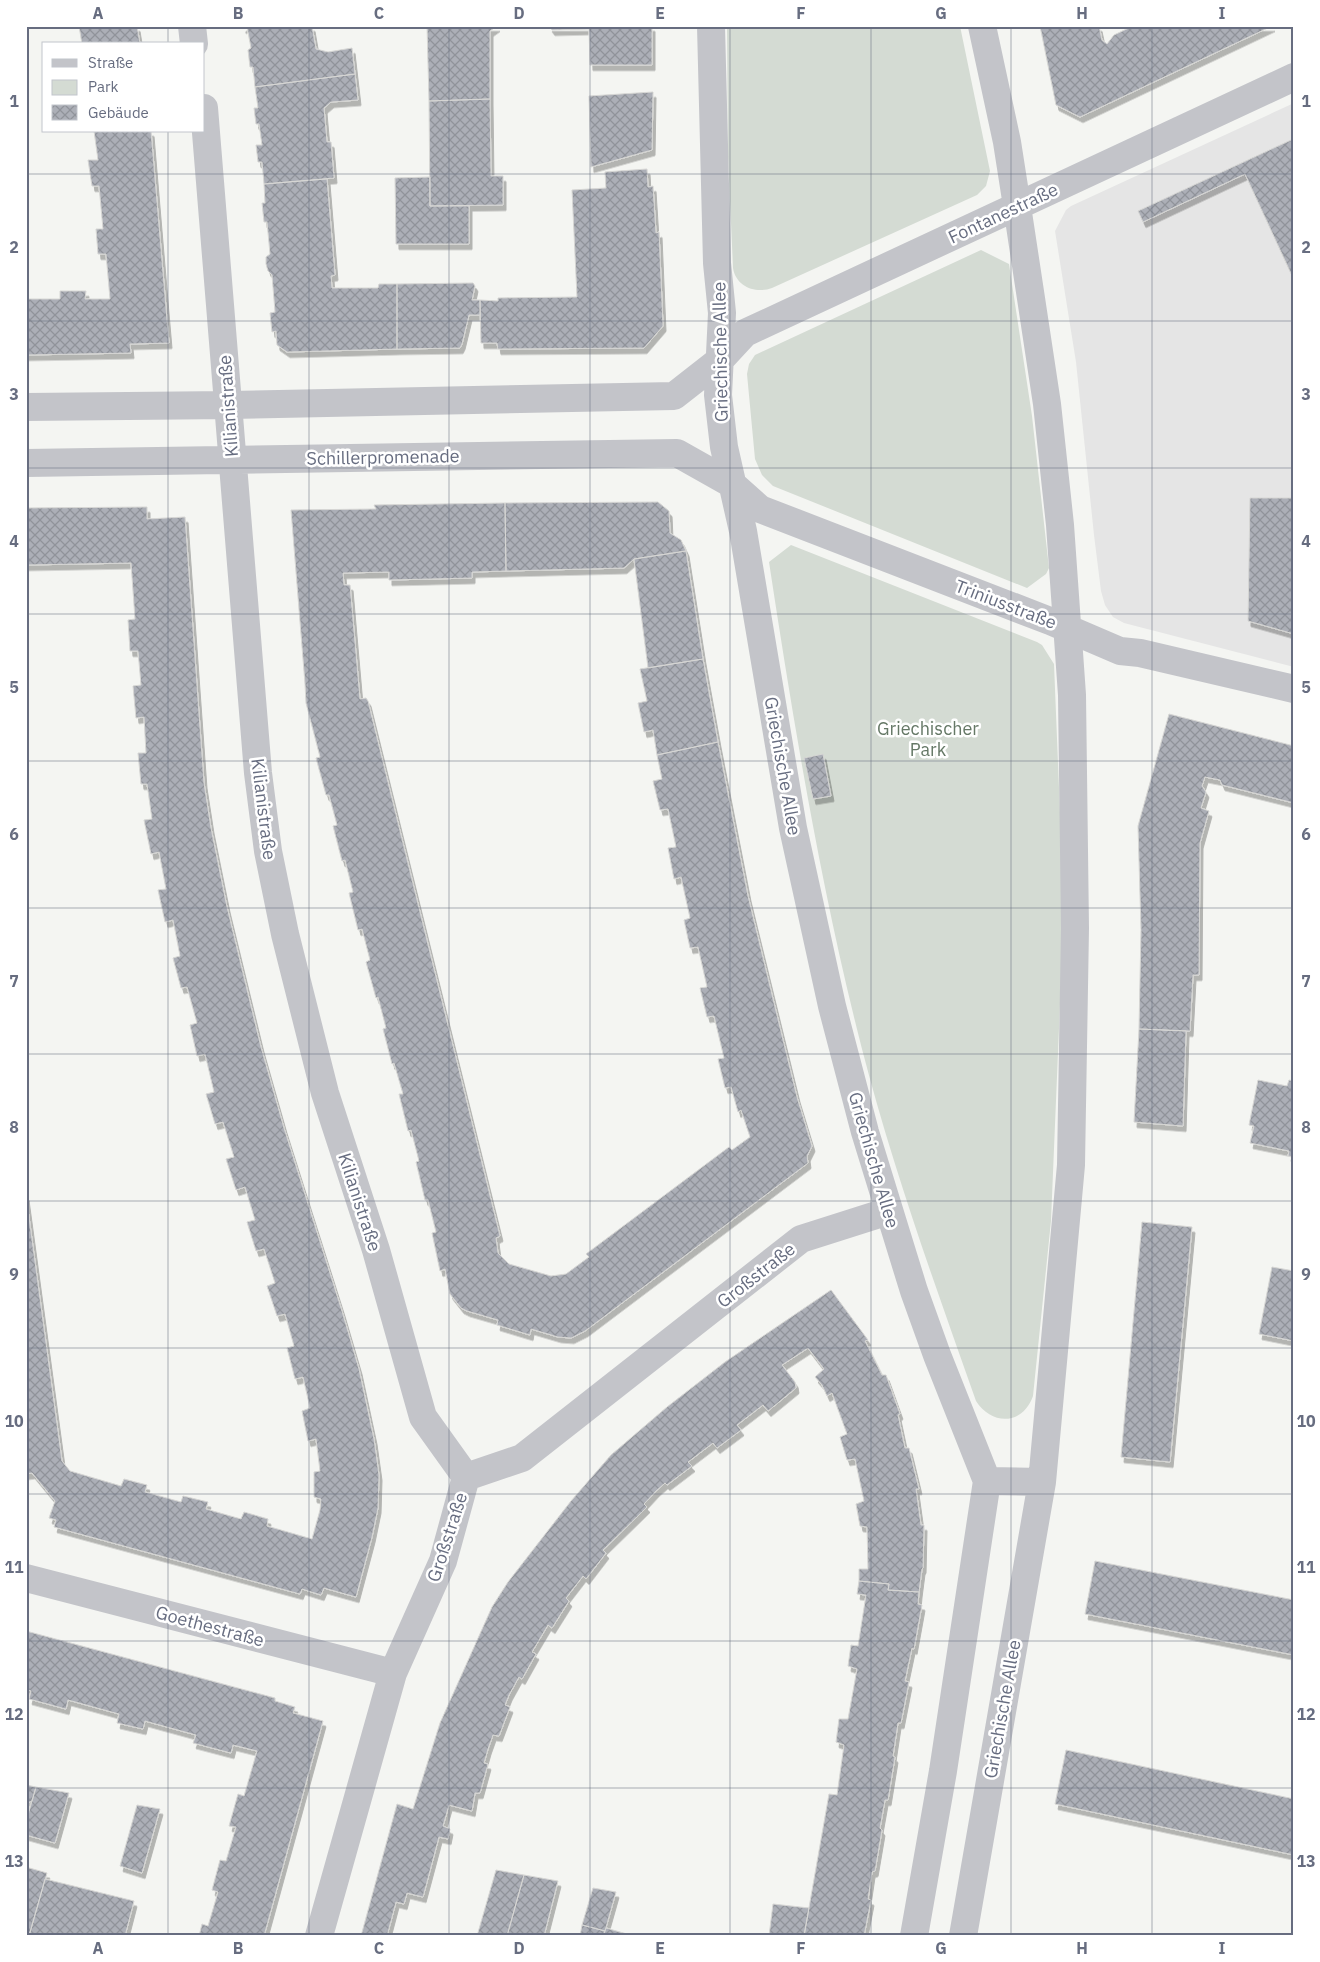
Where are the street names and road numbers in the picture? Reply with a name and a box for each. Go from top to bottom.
street label: Fontanestraße [944,177,1062,248]
street label: Griechische Allee [707,281,733,422]
street label: Kilianistraße [213,354,243,458]
street label: Schillerpromenade [306,444,460,470]
street label: Triniusstraße [952,574,1060,634]
street label: Griechische Allee [759,695,807,837]
street label: Kilianistraße [246,757,282,861]
street label: Griechische Allee [844,1089,904,1231]
street label: Kilianistraße [333,1150,387,1254]
street label: Großstraße [712,1237,800,1313]
street label: Großstraße [422,1489,472,1585]
street label: Goethestraße [153,1600,267,1652]
street label: Griechische Allee [978,1638,1026,1780]

